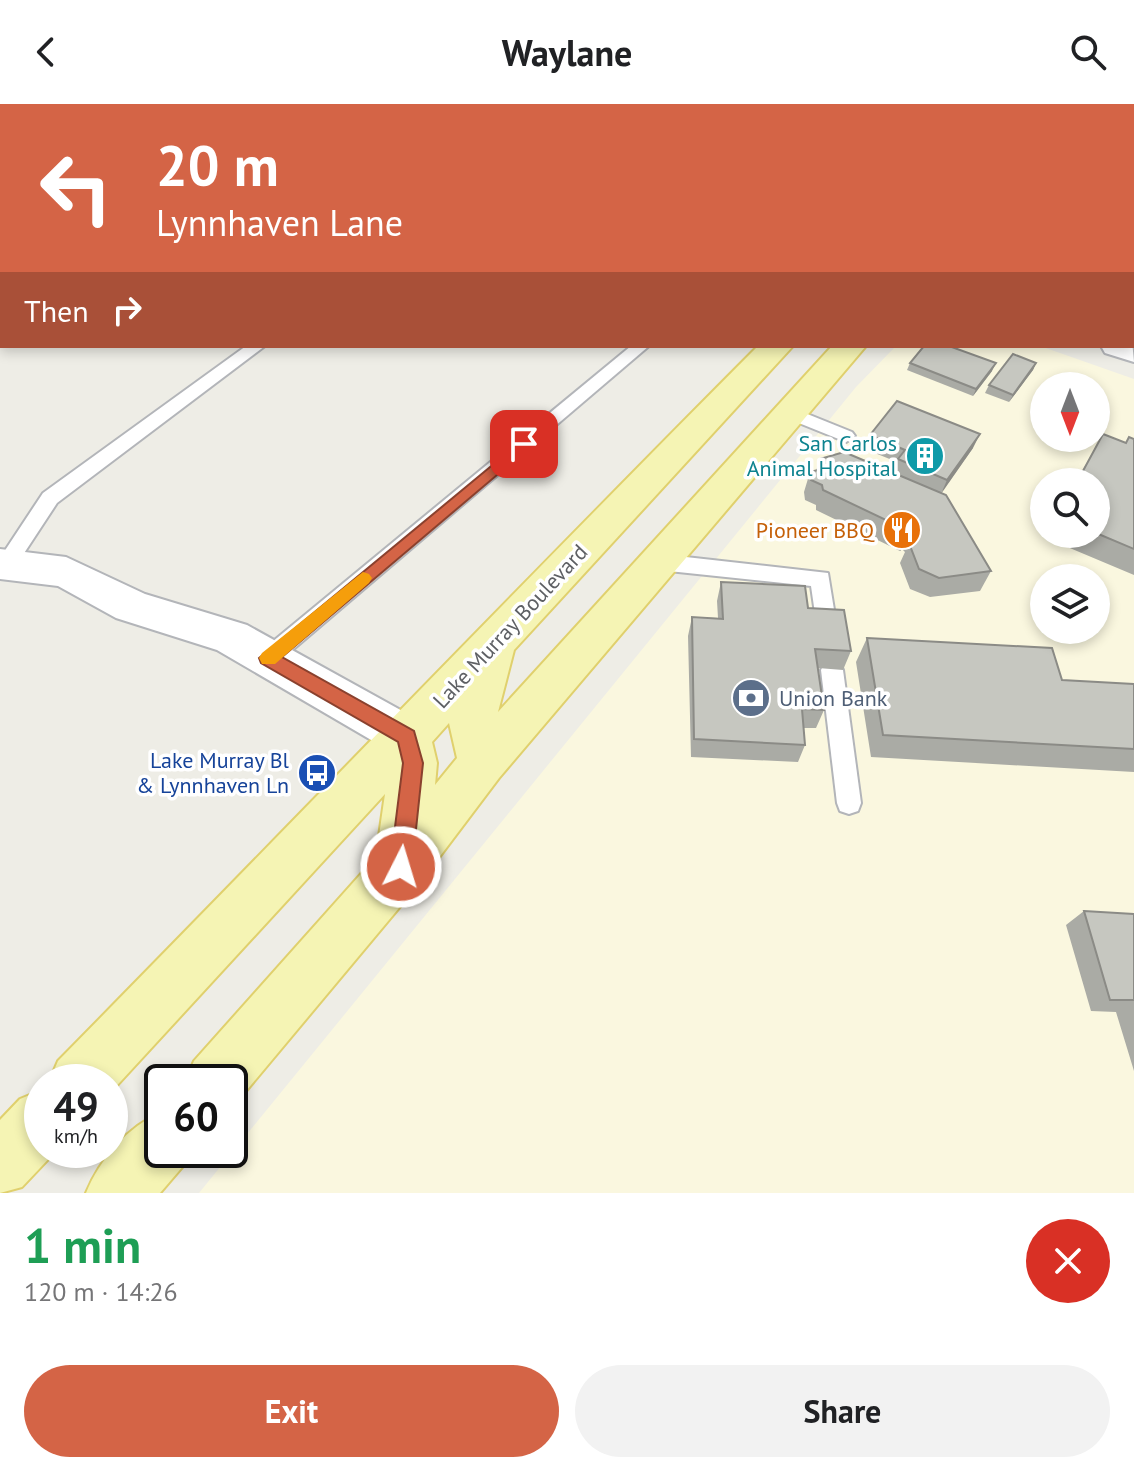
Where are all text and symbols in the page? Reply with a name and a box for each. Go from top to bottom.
text: Waylane [502,29,632,76]
icon: back [24,30,68,74]
icon: search [1066,30,1110,74]
text: 20 m [156,129,279,201]
icon: left [24,136,128,240]
text: Lynnhaven Lane [156,199,403,246]
icon: right [105,288,149,332]
text: Then [24,291,89,330]
north arrow [1030,372,1110,452]
map controls [1030,372,1110,644]
pin [490,410,558,478]
icon: arrive [502,422,546,466]
place label: San Carlos Animal Hospital [747,429,898,482]
building icon: San Carlos Animal Hospital [904,435,946,477]
button: search [1030,468,1110,548]
restaurant icon: Pioneer BBQ [881,509,923,551]
place label: Pioneer BBQ [756,516,875,544]
street label: Lake Murray Boulevard [427,538,593,714]
button: layers [1030,564,1110,644]
bank icon: Union Bank [730,677,772,719]
place label: Union Bank [779,684,888,712]
place label: Lake Murray Bl & Lynnhaven Ln [136,746,290,799]
bus stop icon: Lake Murray Bl & Lynnhaven Ln [296,752,338,794]
position arrow [359,825,443,909]
speed limit sign: 60 [144,1064,248,1168]
text: 49 [53,1080,99,1132]
text: km/h [54,1123,98,1149]
text: 1 min [24,1214,141,1276]
button: close [1026,1219,1110,1303]
text: 120 m · 14:26 [24,1275,178,1308]
button: Exit [24,1365,559,1457]
button: Share [575,1365,1110,1457]

